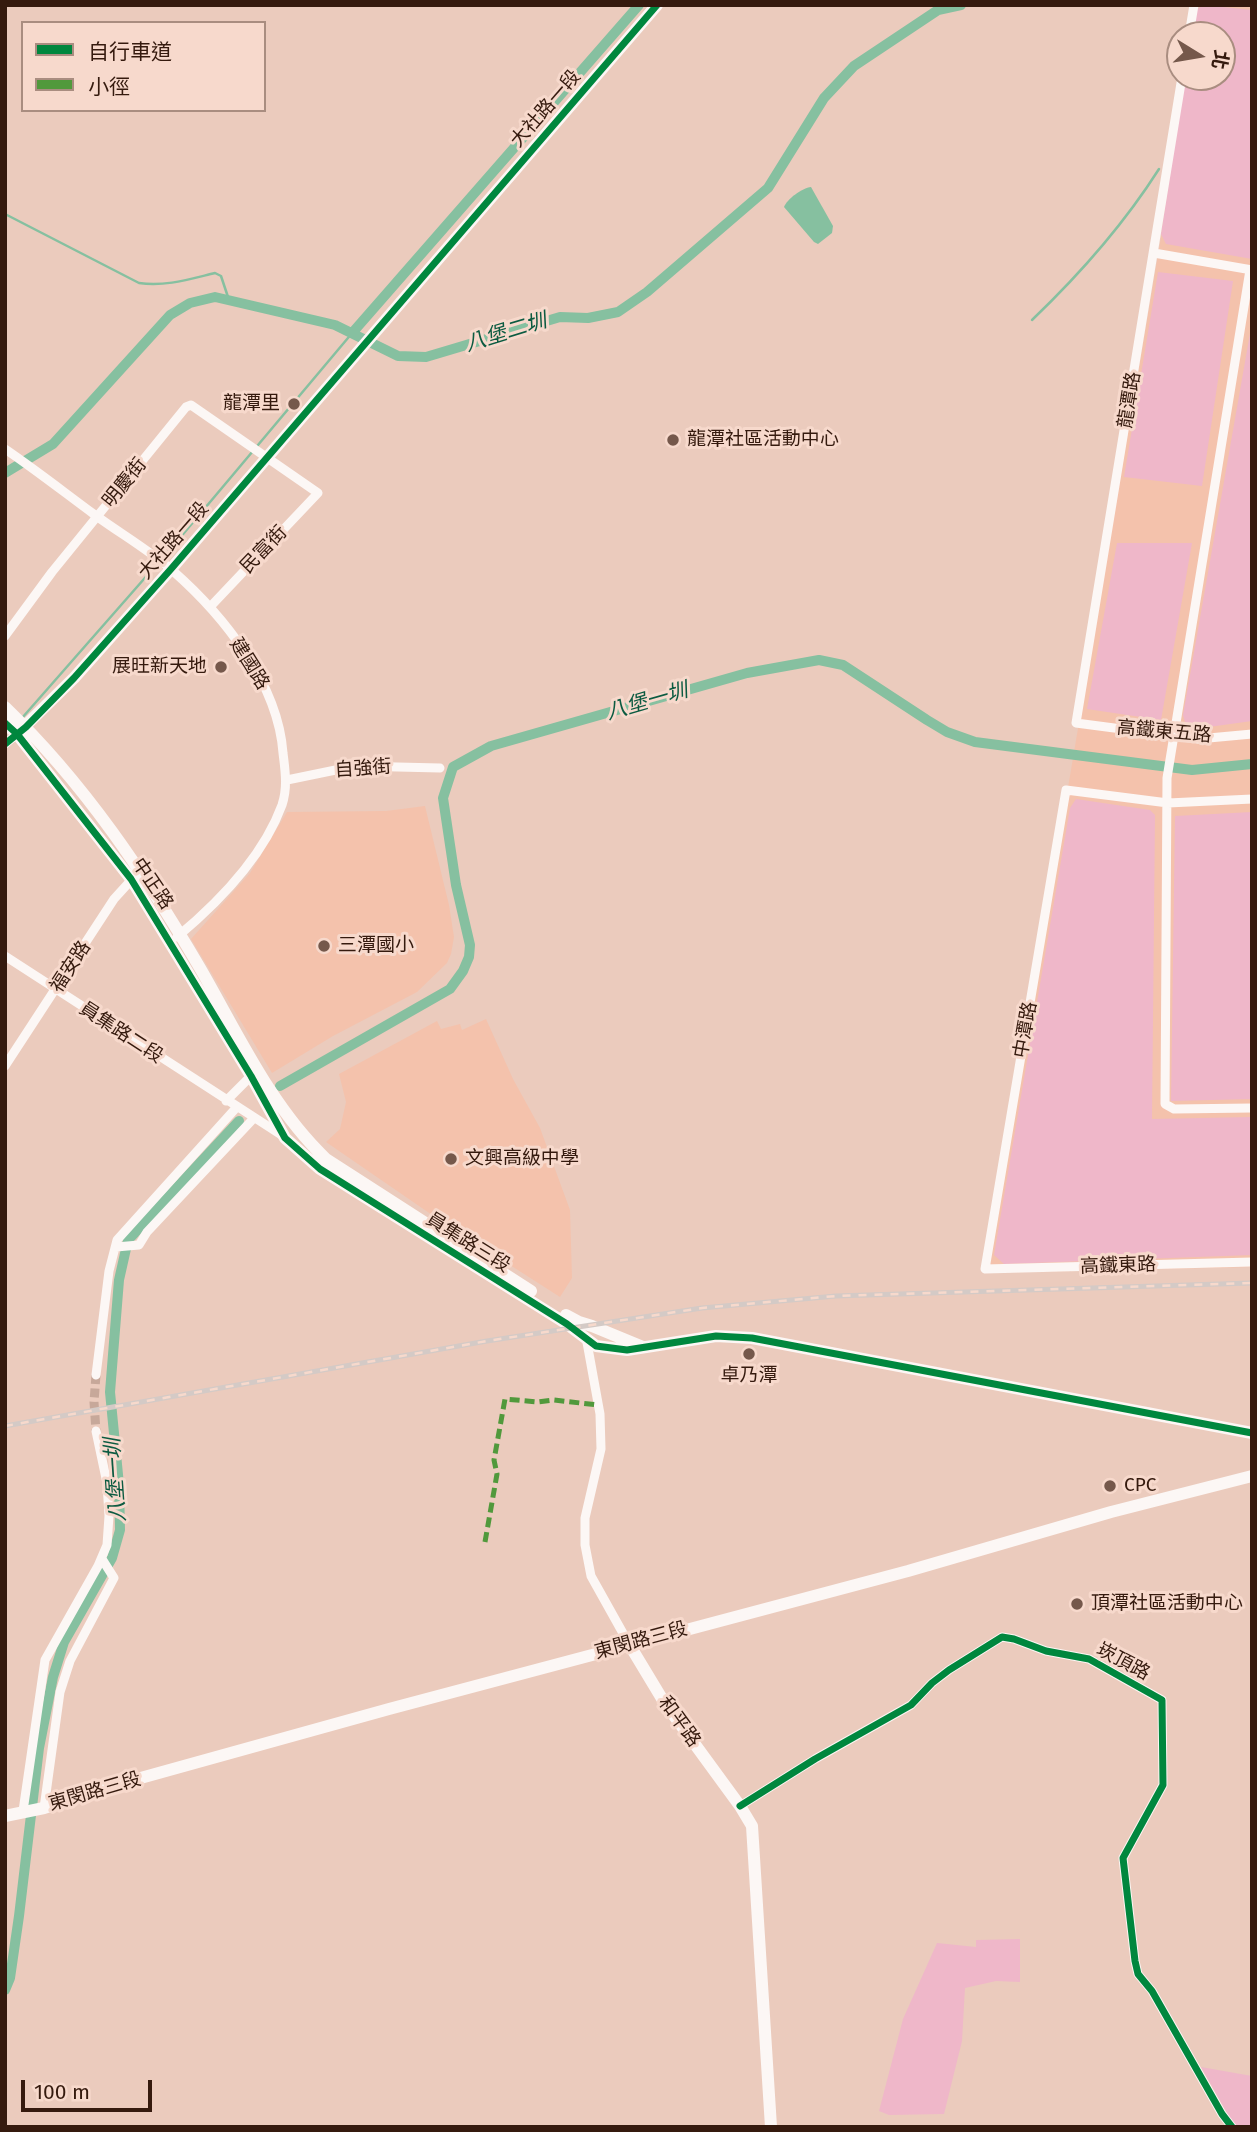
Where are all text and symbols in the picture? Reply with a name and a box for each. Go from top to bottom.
legend [21,21,266,112]
north arrow [1166,21,1236,91]
text: 自行車道 [88,39,172,65]
text: 北 [1207,48,1233,71]
street label: 大社路一段 [506,66,586,152]
text: 小徑 [88,74,130,100]
water label: 八堡二圳 [462,309,550,357]
street label: 龍潭路 [1114,370,1146,430]
place label: 龍潭里 [223,393,280,415]
marker: 龍潭里 [286,396,302,412]
place label: 龍潭社區活動中心 [687,429,839,451]
marker: 龍潭社區活動中心 [665,432,681,448]
street label: 明慶街 [98,454,152,512]
street label: 大社路一段 [134,498,214,584]
street label: 民富街 [236,522,292,578]
street label: 建國路 [224,634,274,694]
place label: 展旺新天地 [112,656,207,678]
marker: 展旺新天地 [213,659,229,675]
water label: 八堡一圳 [603,678,691,726]
street label: 高鐵東五路 [1116,717,1212,747]
street label: 自強街 [334,756,392,782]
street label: 中正路 [127,854,177,914]
place label: 三潭國小 [338,935,414,957]
street label: 福安路 [46,937,96,997]
marker: 三潭國小 [316,938,332,954]
street label: 員集路二段 [75,998,167,1068]
street label: 中潭路 [1010,1000,1042,1060]
place label: 文興高級中學 [465,1148,579,1170]
marker: 文興高級中學 [443,1151,459,1167]
street label: 員集路三段 [422,1208,514,1278]
street label: 高鐵東路 [1080,1253,1156,1279]
marker: 卓乃潭 [741,1346,757,1362]
place label: 卓乃潭 [721,1365,777,1387]
water label: 八堡一圳 [101,1437,131,1523]
place label: CPC [1124,1475,1156,1497]
marker: CPC [1102,1478,1118,1494]
place label: 頂潭社區活動中心 [1091,1593,1243,1615]
marker: 頂潭社區活動中心 [1069,1596,1085,1612]
street label: 東閔路三段 [592,1618,690,1664]
street label: 崁頂路 [1092,1639,1154,1685]
street label: 和平路 [653,1692,705,1752]
street label: 東閔路三段 [46,1768,144,1816]
scale bar [24,2066,156,2110]
text: 100 m [34,2079,90,2105]

